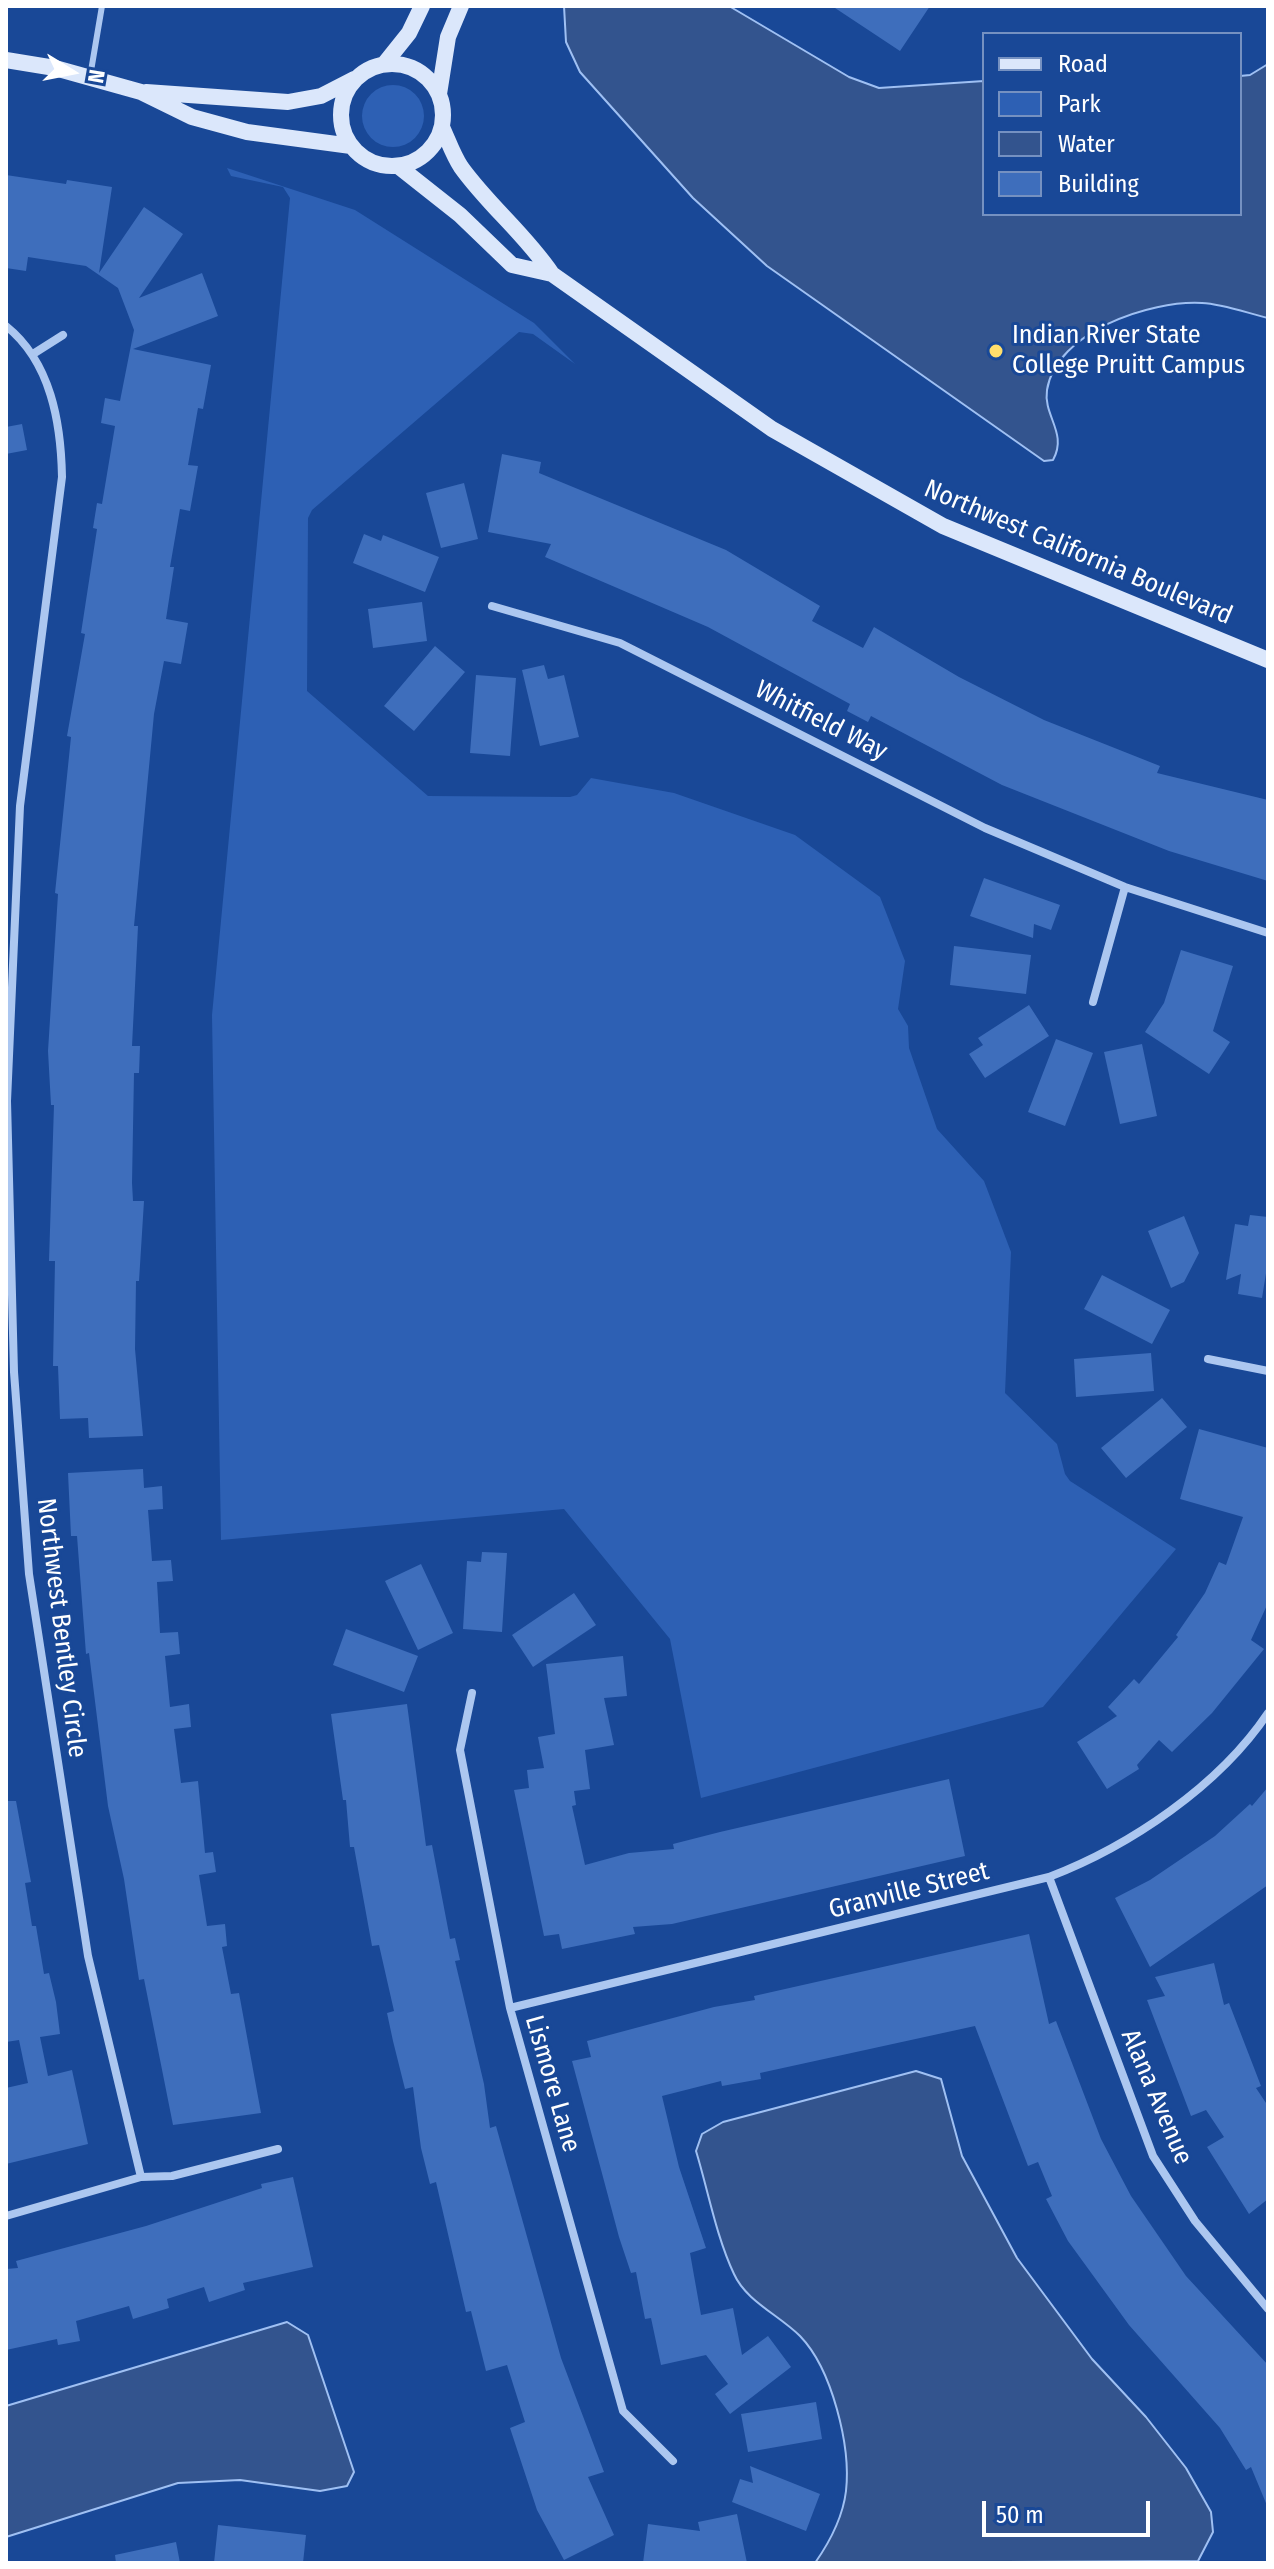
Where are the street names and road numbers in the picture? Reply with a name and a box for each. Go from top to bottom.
street label: Northwest California Boulevard [919,474,1237,632]
street label: Whitfield Way [750,674,892,768]
street label: Northwest Bentley Circle [30,1496,92,1760]
street label: Granville Street [826,1856,992,1926]
street label: Lismore Lane [518,2012,586,2156]
street label: Alana Avenue [1114,2025,1198,2169]

